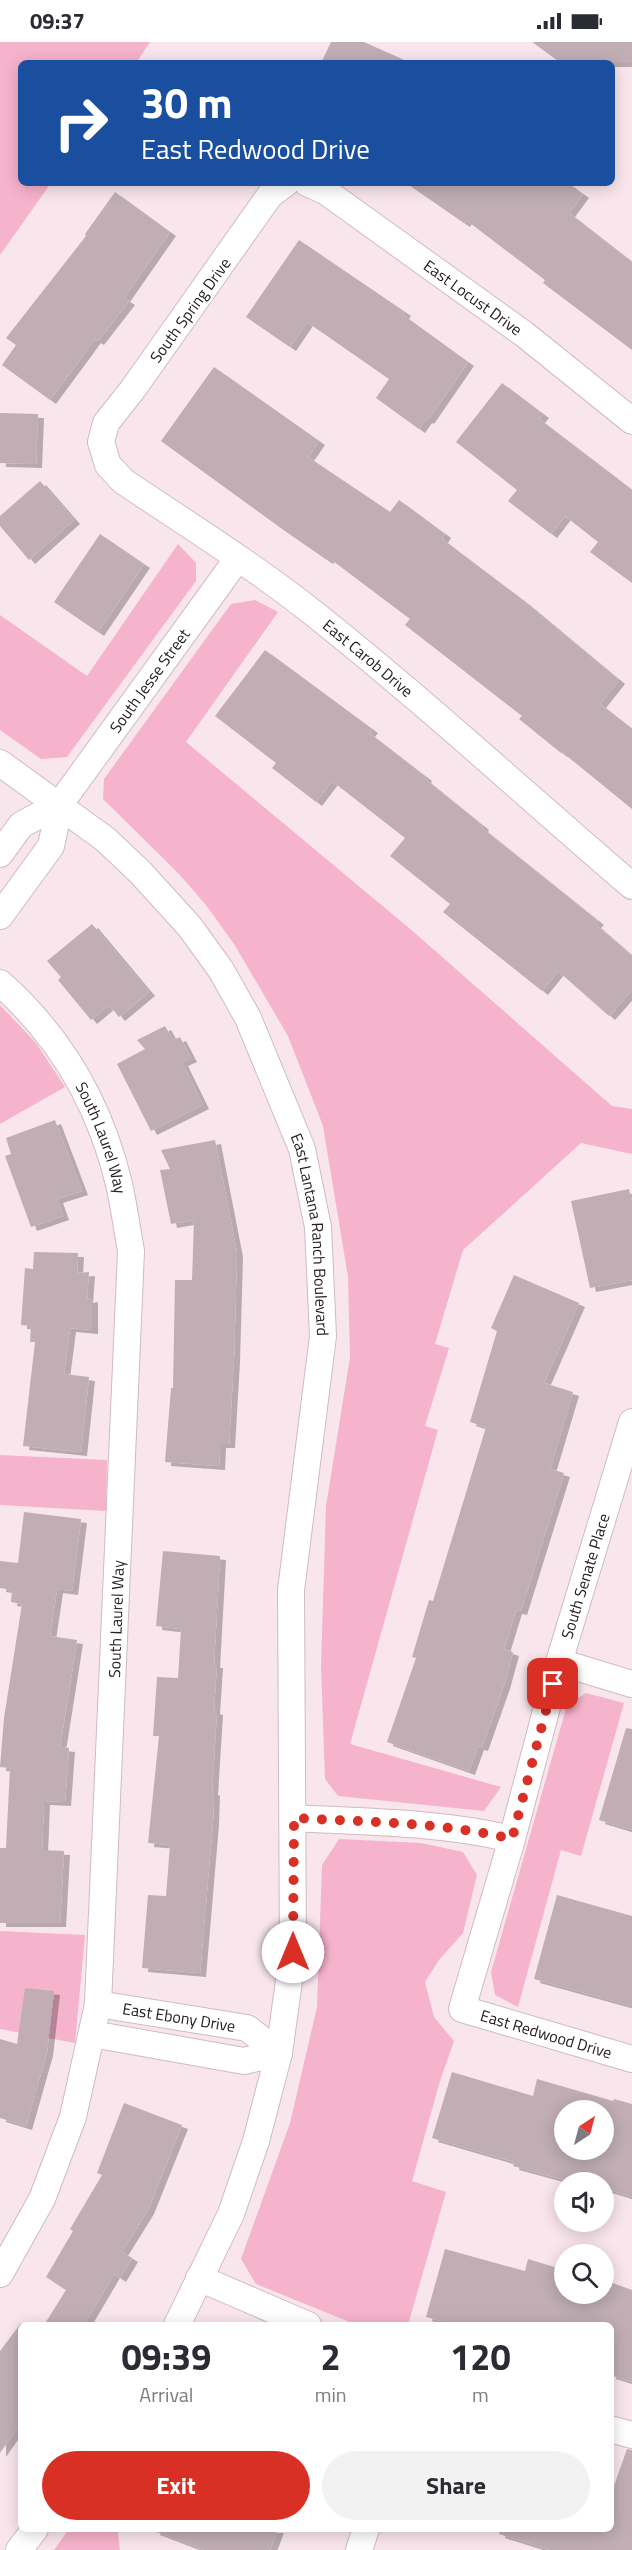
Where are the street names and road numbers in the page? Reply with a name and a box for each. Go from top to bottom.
street label: South Spring Drive [144,252,236,368]
street label: East Locust Drive [419,254,527,341]
street label: East Carob Drive [318,613,418,703]
street label: South Jesse Street [103,623,196,738]
street label: South Laurel Way [70,1078,133,1196]
street label: East Lantana Ranch Boulevard [285,1129,335,1336]
street label: South Senate Place [555,1510,615,1642]
street label: South Laurel Way [102,1559,130,1678]
street label: East Ebony Drive [121,1996,237,2038]
street label: East Redwood Drive [478,2003,615,2064]

